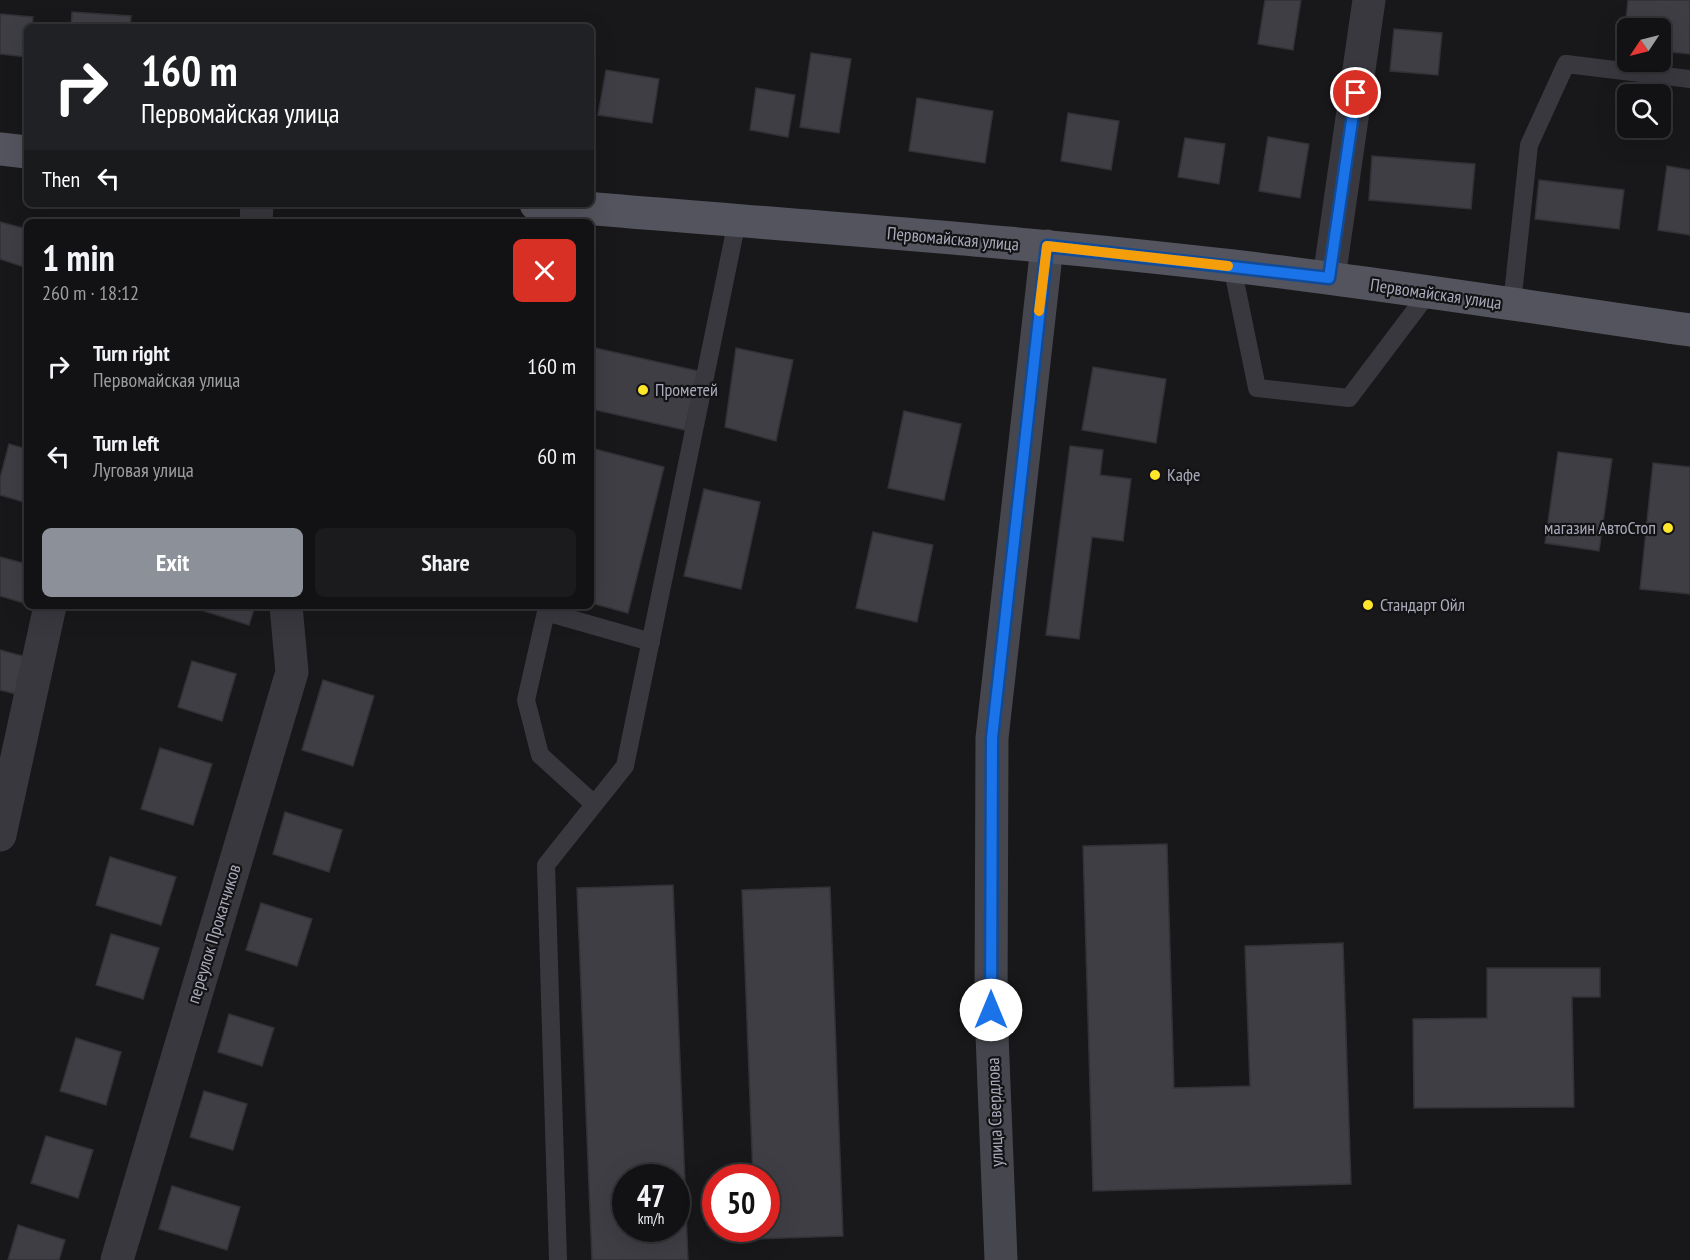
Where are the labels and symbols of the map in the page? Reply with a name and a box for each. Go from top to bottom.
north arrow [1617,18,1671,72]
pin [1330,67,1381,118]
street label: Первомайская улица [886,221,1020,256]
street label: Первомайская улица [1369,273,1503,314]
place label: Прометей [655,378,718,401]
marker: Прометей [636,383,650,397]
place label: Кафе [1167,463,1200,486]
marker: Кафе [1148,468,1162,482]
place label: магазин АвтоСтоп [1544,516,1656,539]
marker: магазин АвтоСтоп [1661,521,1675,535]
place label: Стандарт Ойл [1380,593,1465,616]
marker: Стандарт Ойл [1361,598,1375,612]
street label: переулок Прокатчиков [181,861,246,1006]
position arrow [959,978,1023,1042]
street label: улица Свердлова [981,1057,1008,1167]
speed limit sign: 50 [702,1164,780,1242]

